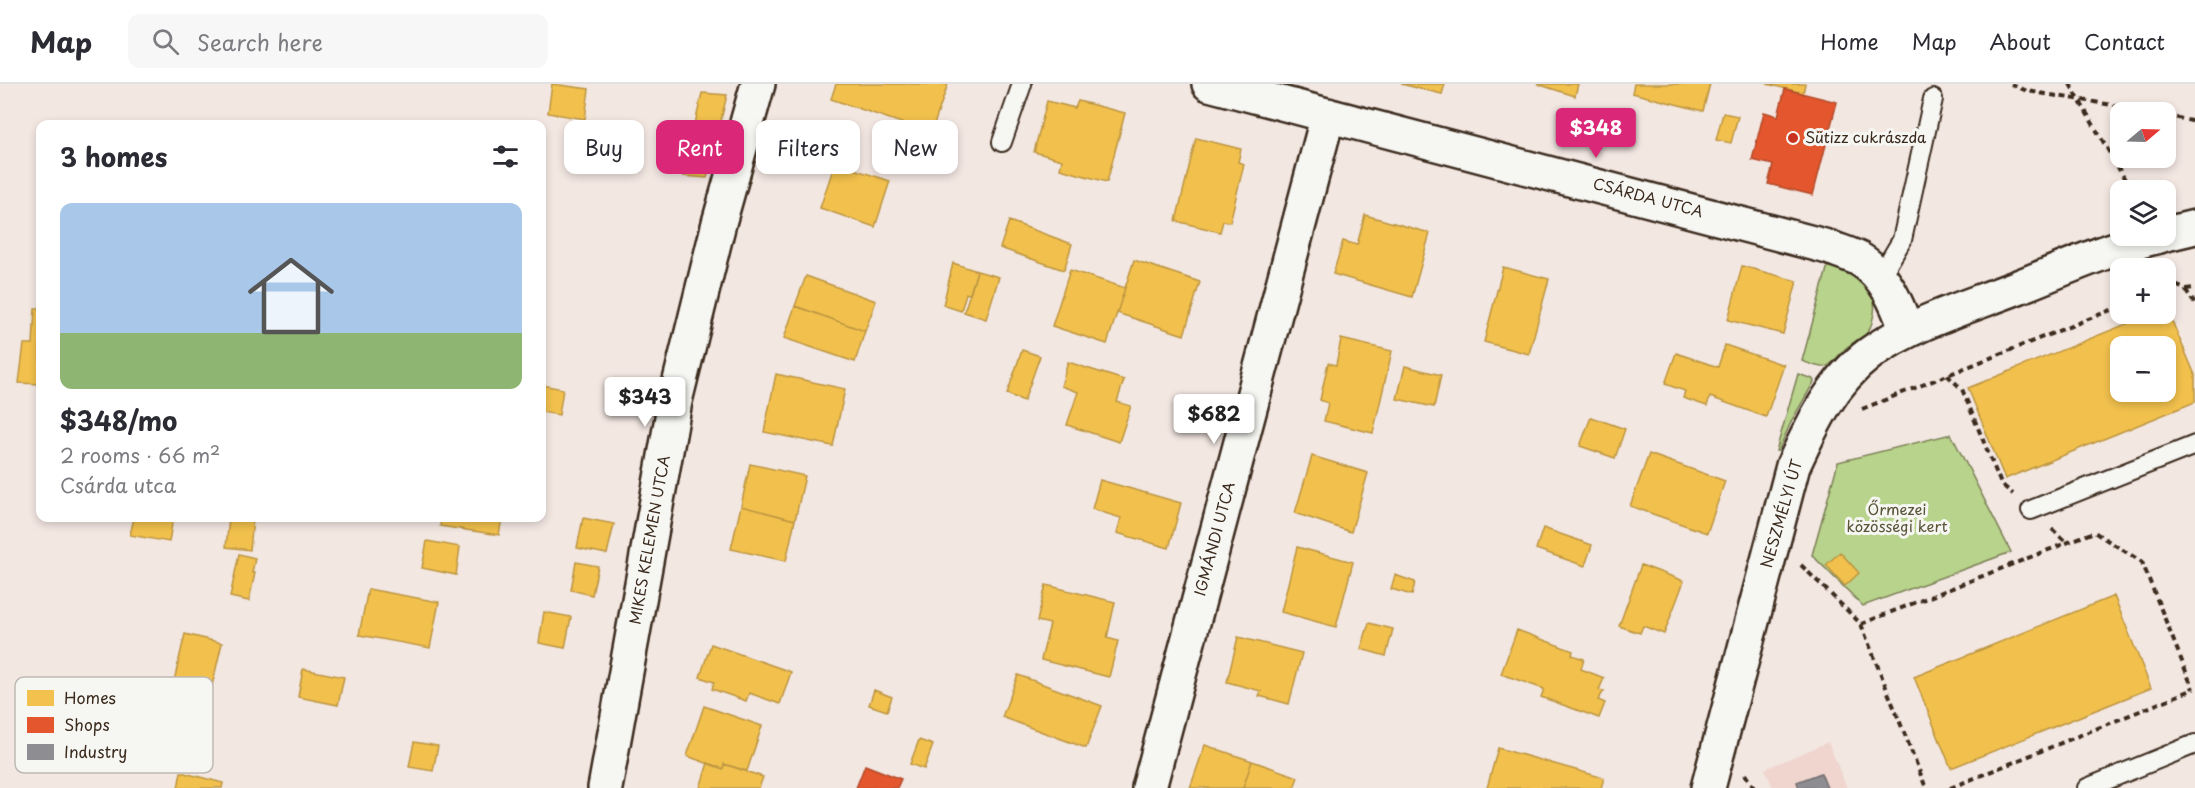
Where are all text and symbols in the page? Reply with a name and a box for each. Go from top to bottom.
search box [128,14,548,68]
text: Map [30,20,92,63]
icon: search [149,25,182,58]
text: Search here [197,25,323,58]
text: Home [1820,25,1879,57]
text: Map [1912,25,1957,57]
text: About [1990,25,2051,57]
text: Contact [2084,25,2165,57]
north arrow [2110,102,2176,168]
map controls [2110,102,2176,402]
pin: $348 [1560,108,1632,159]
text: $348 [1570,112,1622,142]
chip: Buy [564,120,644,174]
chip: Rent [656,120,744,174]
chip: Filters [756,120,860,174]
chip: New [872,120,958,174]
place label: Sütizz cukrászda [1805,125,1927,148]
marker: Sütizz cukrászda [1786,131,1800,145]
text: 3 homes [60,137,167,176]
icon: filters [489,140,522,173]
street label: CSÁRDA UTCA [1591,171,1706,222]
button: layers [2110,180,2176,246]
icon: home [237,242,345,350]
button: + [2110,258,2176,324]
button: − [2110,336,2176,402]
pin: $343 [609,377,681,428]
text: $343 [618,381,672,411]
pin: $682 [1178,394,1250,445]
text: $682 [1188,398,1241,428]
text: $348/mo [60,401,177,440]
text: 2 rooms · 66 m² [60,440,220,470]
street label: MIKES KELEMEN UTCA [622,453,675,626]
street label: NESZMÉLYI ÚT [1754,456,1807,571]
text: Csárda utca [60,470,176,500]
street label: IGMÁNDI UTCA [1187,479,1240,598]
park label: Őrmezei közösségi kert [1846,497,1948,537]
legend [15,677,213,773]
text: Homes [64,685,116,709]
text: Shops [64,712,110,736]
text: Industry [64,739,127,763]

